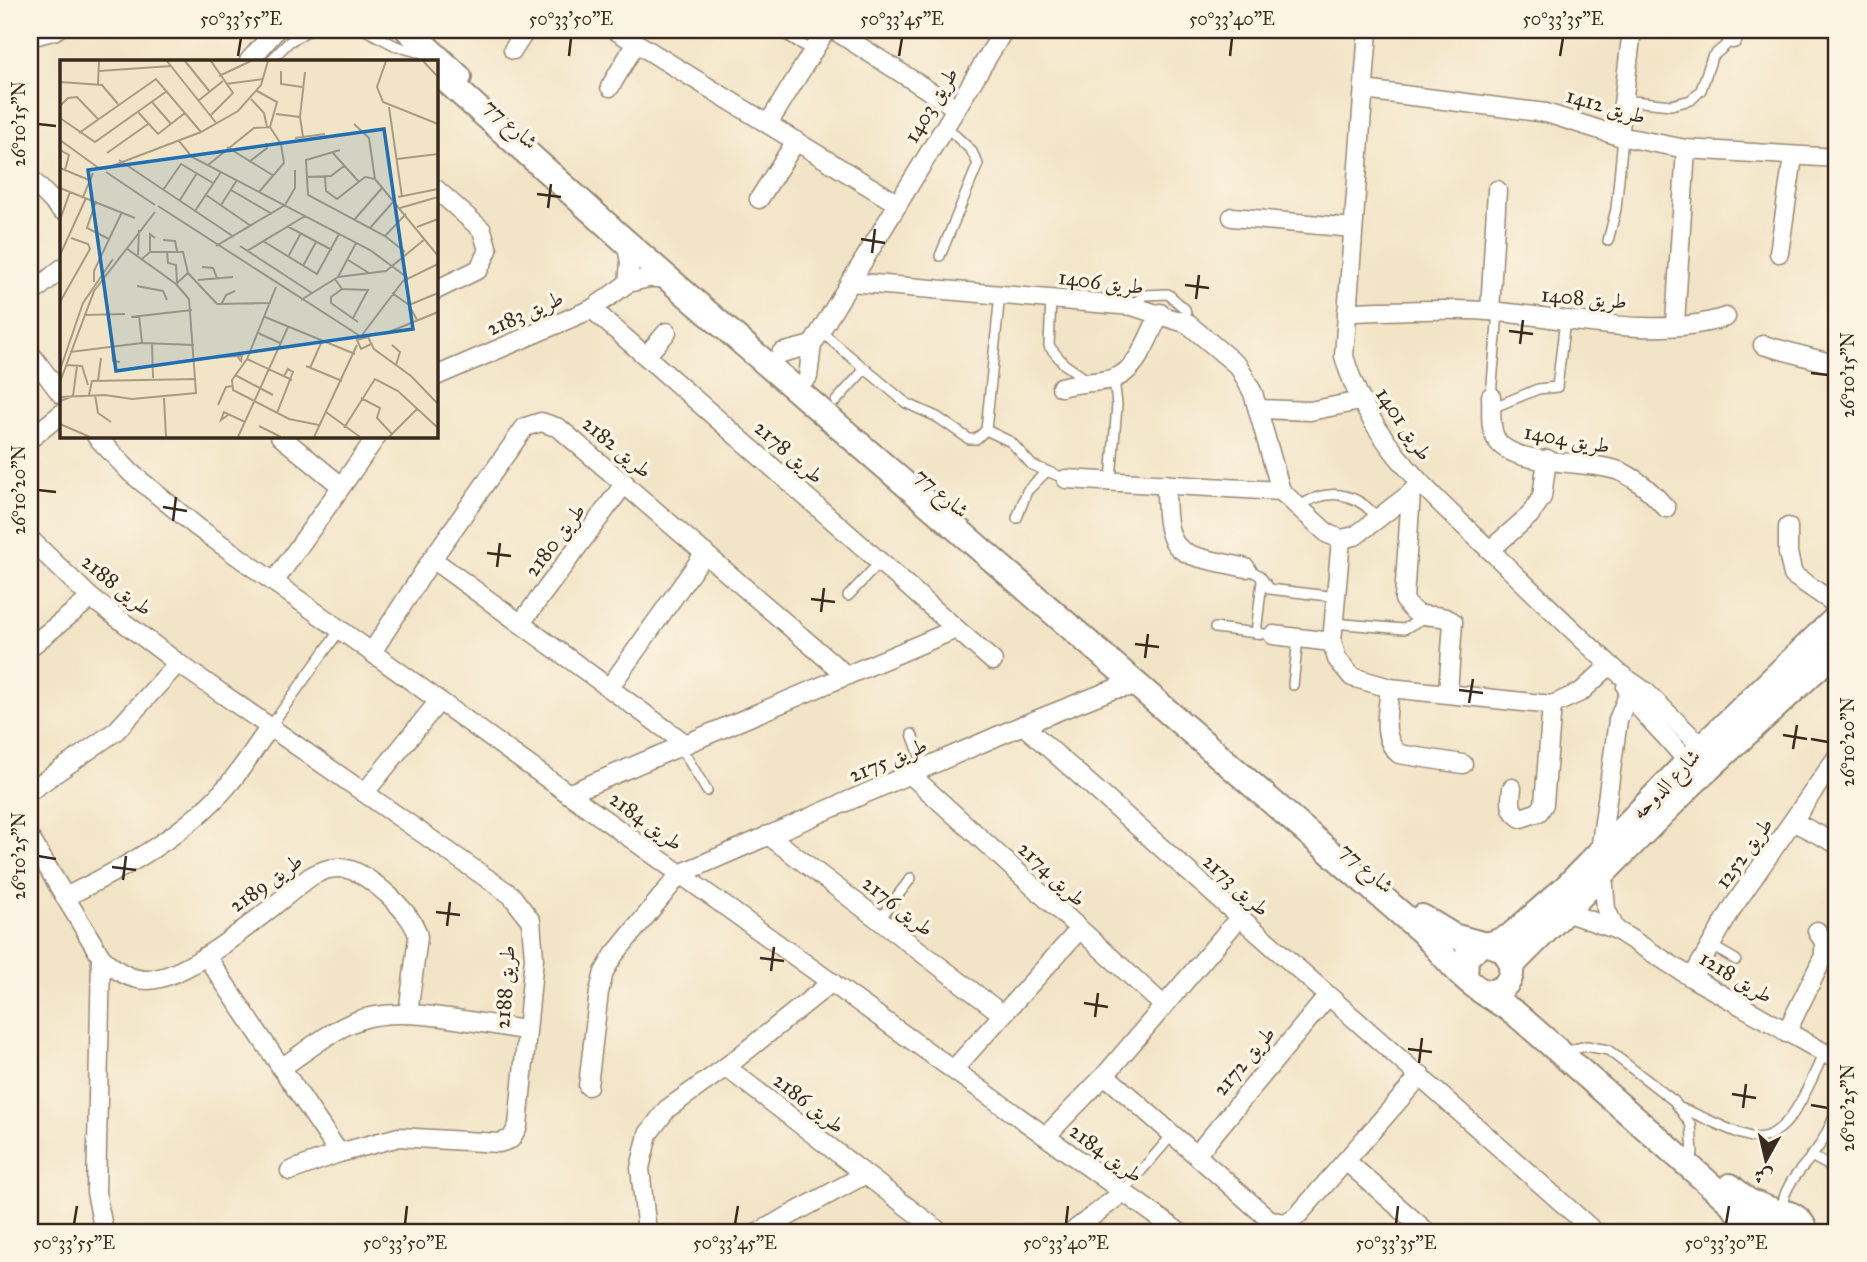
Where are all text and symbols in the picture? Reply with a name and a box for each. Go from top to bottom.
text: 50°33'55"E [200,8,282,30]
text: 50°33'50"E [529,8,613,30]
text: 50°33'45"E [860,8,944,30]
text: 50°33'40"E [1189,8,1275,30]
text: 50°33'35"E [1522,8,1604,30]
inset map [60,60,438,438]
street label: طريق 1403 [898,62,964,148]
text: 26°10'15"N [8,81,30,167]
street label: طريق 1412 [1563,82,1649,130]
street label: شارع 77 [475,93,543,159]
street label: طريق 1406 [1057,264,1145,300]
street label: طريق 1408 [1540,281,1628,315]
street label: طريق 2183 [483,285,567,341]
text: 26°10'15"N [1837,332,1859,418]
street label: طريق 1401 [1370,382,1438,466]
street label: طريق 2182 [577,410,657,484]
street label: طريق 2178 [749,415,829,489]
street label: طريق 1404 [1522,419,1612,459]
text: 26°10'20"N [8,445,30,535]
street label: شارع 77 [906,462,974,527]
street label: طريق 2180 [519,498,591,582]
street label: طريق 2188 [76,548,158,622]
text: 26°10'20"N [1837,697,1859,787]
street label: طريق 2175 [845,732,931,788]
street label: شارع الدوحه [1626,743,1709,828]
street label: طريق 2184 [604,786,688,856]
text: 26°10'25"N [8,812,30,900]
street label: طريق 1252 [1710,812,1778,894]
street label: طريق 2174 [1012,836,1092,912]
street label: شارع 77 [1331,837,1399,903]
street label: طريق 2189 [224,848,308,918]
street label: طريق 2173 [1197,848,1275,922]
street label: طريق 2176 [857,870,939,942]
street label: طريق 2188 [489,944,521,1030]
street label: طريق 1218 [1695,945,1777,1009]
street label: طريق 2172 [1207,1021,1281,1101]
text: 26°10'25"N [1837,1064,1859,1152]
street label: طريق 2186 [768,1067,850,1139]
street label: طريق 2184 [1064,1118,1148,1188]
north arrow [1730,1126,1800,1196]
text: ش [1753,1164,1775,1189]
text: 50°33'55"E [33,1232,115,1254]
text: 50°33'50"E [363,1232,447,1254]
text: 50°33'45"E [693,1232,777,1254]
text: 50°33'40"E [1023,1232,1109,1254]
text: 50°33'35"E [1355,1232,1437,1254]
text: 50°33'30"E [1684,1232,1768,1254]

